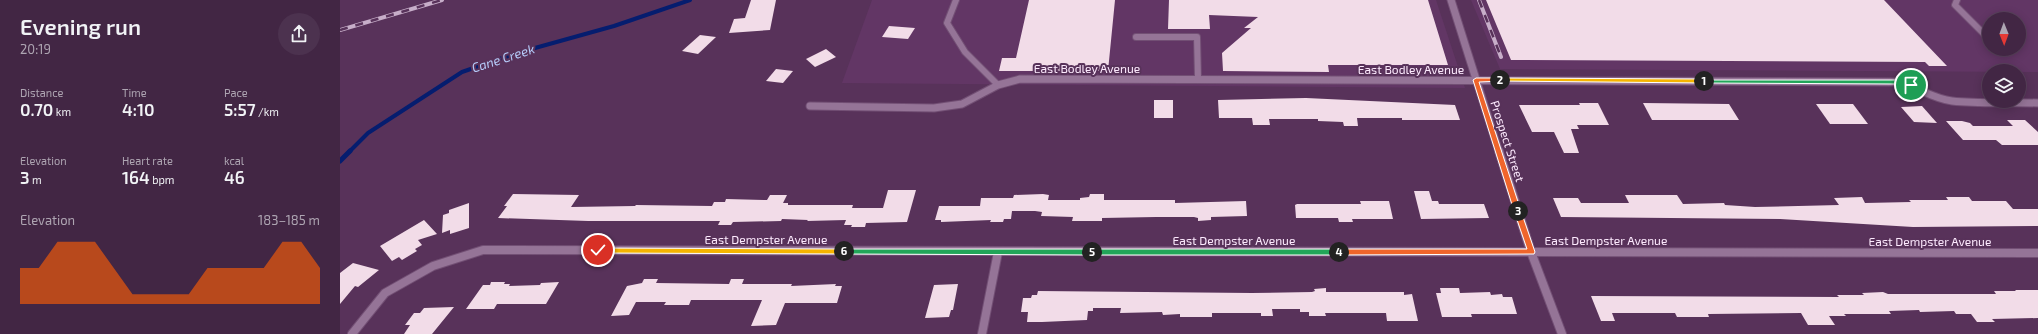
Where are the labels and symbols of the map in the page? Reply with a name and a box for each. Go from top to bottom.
north arrow [1982,12,2026,56]
water label: Cane Creek [469,40,537,76]
street label: East Bodley Avenue [1034,61,1140,75]
street label: East Bodley Avenue [1358,62,1464,76]
pin [1894,68,1928,102]
pin: 2 [1490,70,1510,90]
pin: 1 [1694,71,1714,91]
street label: Prospect Street [1488,99,1528,184]
pin: 3 [1508,201,1528,221]
street label: East Dempster Avenue [705,232,827,246]
pin [581,233,615,267]
street label: East Dempster Avenue [1173,233,1295,247]
street label: East Dempster Avenue [1545,233,1667,247]
street label: East Dempster Avenue [1869,234,1991,248]
pin: 6 [834,241,854,261]
pin: 5 [1082,242,1102,262]
pin: 4 [1329,242,1349,262]

